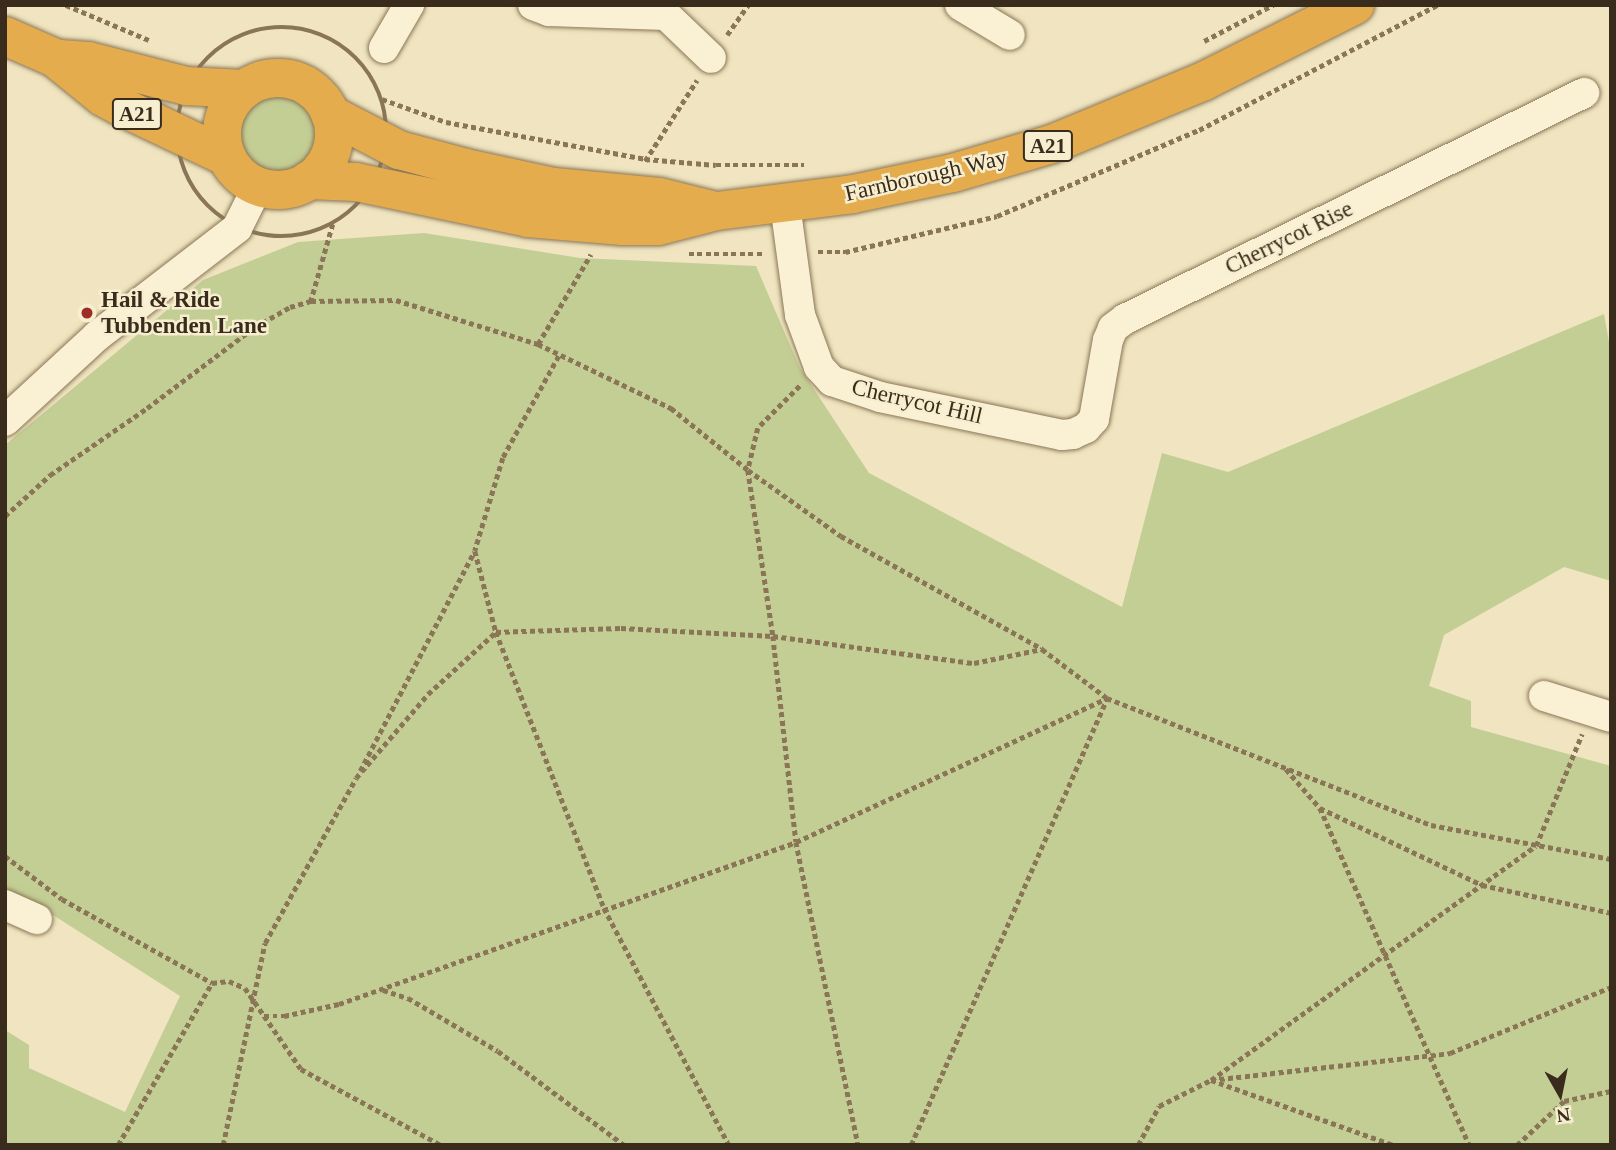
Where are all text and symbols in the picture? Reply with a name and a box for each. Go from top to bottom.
road number: A21 [111,96,163,132]
road number: A21 [1022,128,1074,164]
street label: Farnborough Way [842,144,1010,208]
street label: Cherrycot Rise [1221,195,1357,281]
place label: Hail & Ride Tubbenden Lane [101,286,267,340]
marker: Hail & Ride Tubbenden Lane [79,305,95,321]
street label: Cherrycot Hill [849,374,985,430]
north arrow [1525,1059,1595,1129]
text: N [1555,1104,1572,1127]

